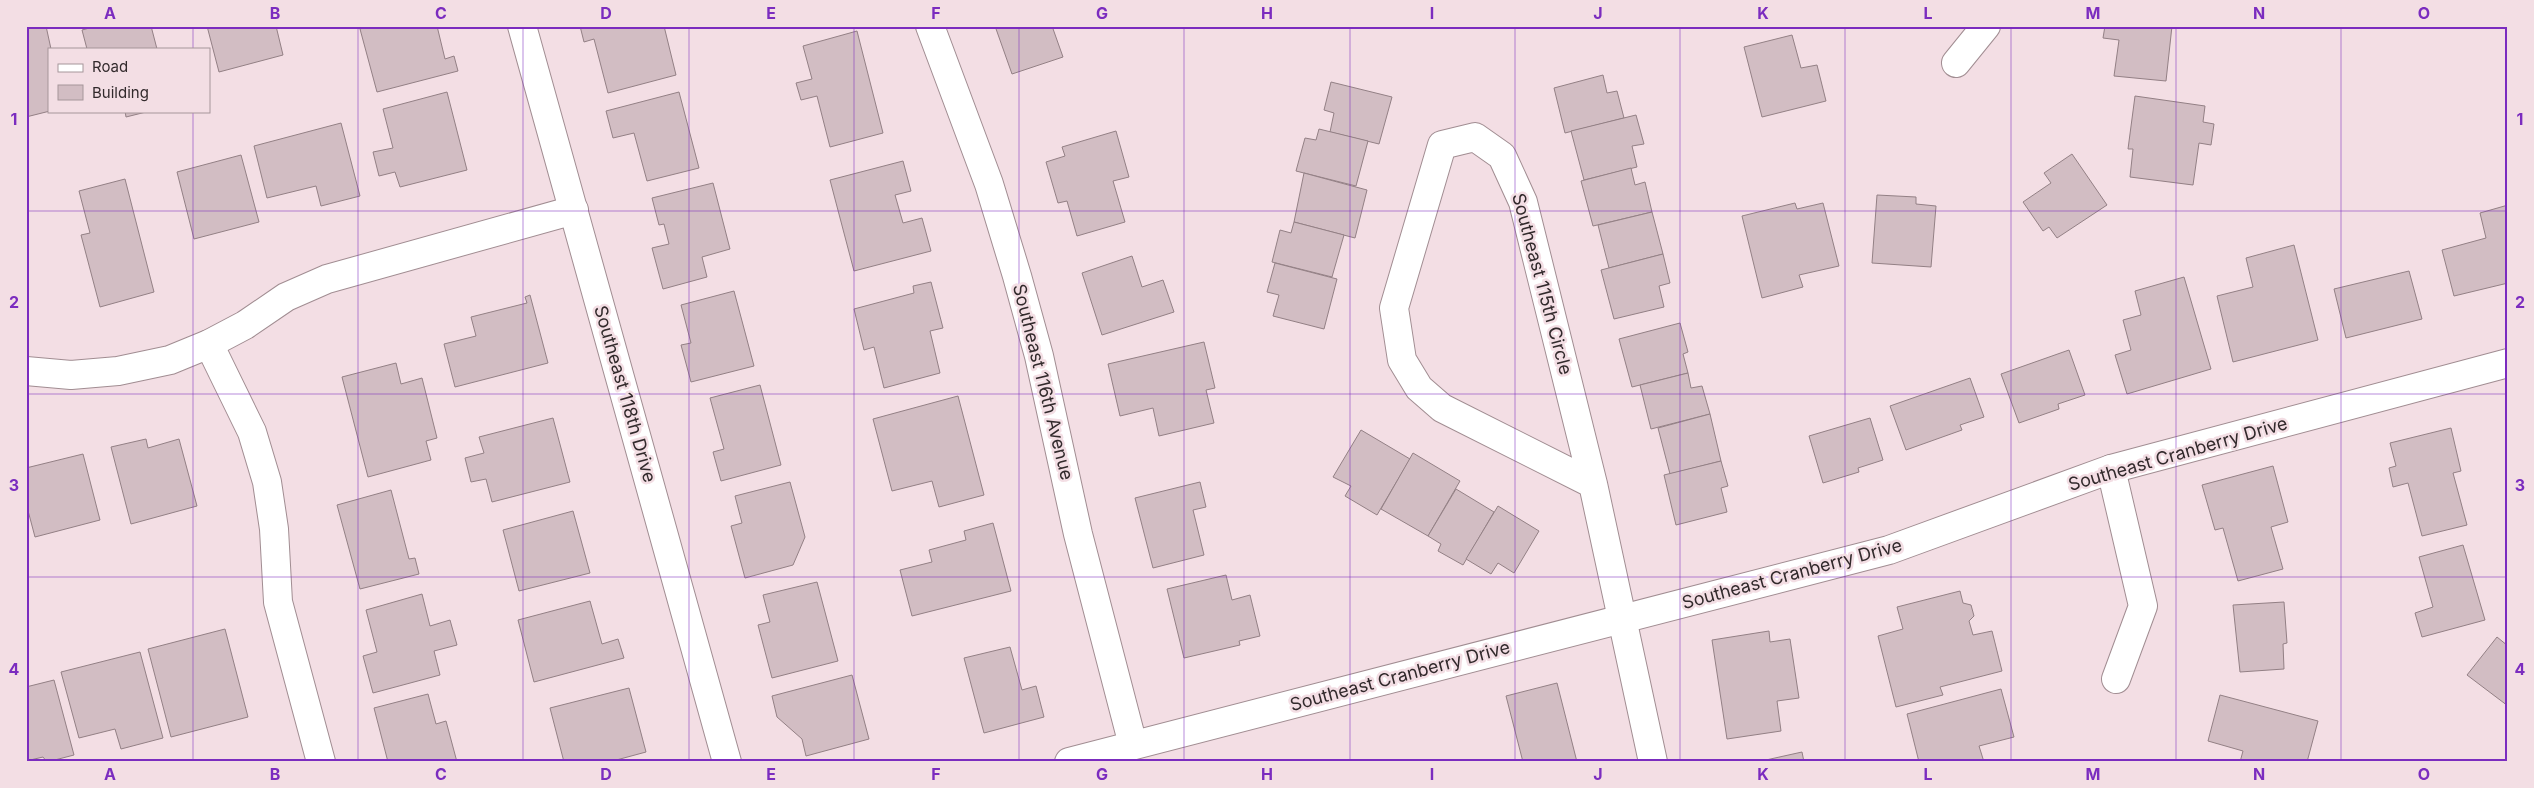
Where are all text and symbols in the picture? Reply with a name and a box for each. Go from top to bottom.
text: A [104,3,116,23]
text: B [270,3,280,23]
text: C [435,3,447,23]
text: D [600,3,612,23]
text: E [766,3,776,23]
text: F [931,3,941,23]
text: G [1096,3,1108,23]
text: H [1261,3,1273,23]
text: I [1430,3,1434,23]
text: J [1593,3,1603,23]
text: K [1757,3,1769,23]
text: L [1923,3,1933,23]
text: M [2086,3,2100,23]
text: N [2253,3,2265,23]
text: O [2418,3,2430,23]
legend [48,48,210,112]
text: Road [92,57,128,76]
text: Building [92,83,149,102]
text: 1 [11,109,17,129]
text: 1 [2517,109,2523,129]
street label: Southeast 115th Circle [1508,191,1577,377]
street label: Southeast 116th Avenue [1009,282,1078,482]
text: 2 [9,292,19,312]
text: 2 [2515,292,2525,312]
street label: Southeast 118th Drive [590,303,661,485]
street label: Southeast Cranberry Drive [2066,412,2290,495]
text: 3 [9,475,19,495]
text: 3 [2515,475,2525,495]
street label: Southeast Cranberry Drive [1680,534,1904,613]
street label: Southeast Cranberry Drive [1288,636,1512,715]
text: 4 [9,659,20,679]
text: 4 [2515,659,2526,679]
text: A [104,764,116,784]
text: B [270,764,280,784]
text: C [435,764,447,784]
text: D [600,764,612,784]
text: E [766,764,776,784]
text: F [931,764,941,784]
text: G [1096,764,1108,784]
text: H [1261,764,1273,784]
text: I [1430,764,1434,784]
text: J [1593,764,1603,784]
text: K [1757,764,1769,784]
text: L [1923,764,1933,784]
text: M [2086,764,2100,784]
text: N [2253,764,2265,784]
text: O [2418,764,2430,784]

